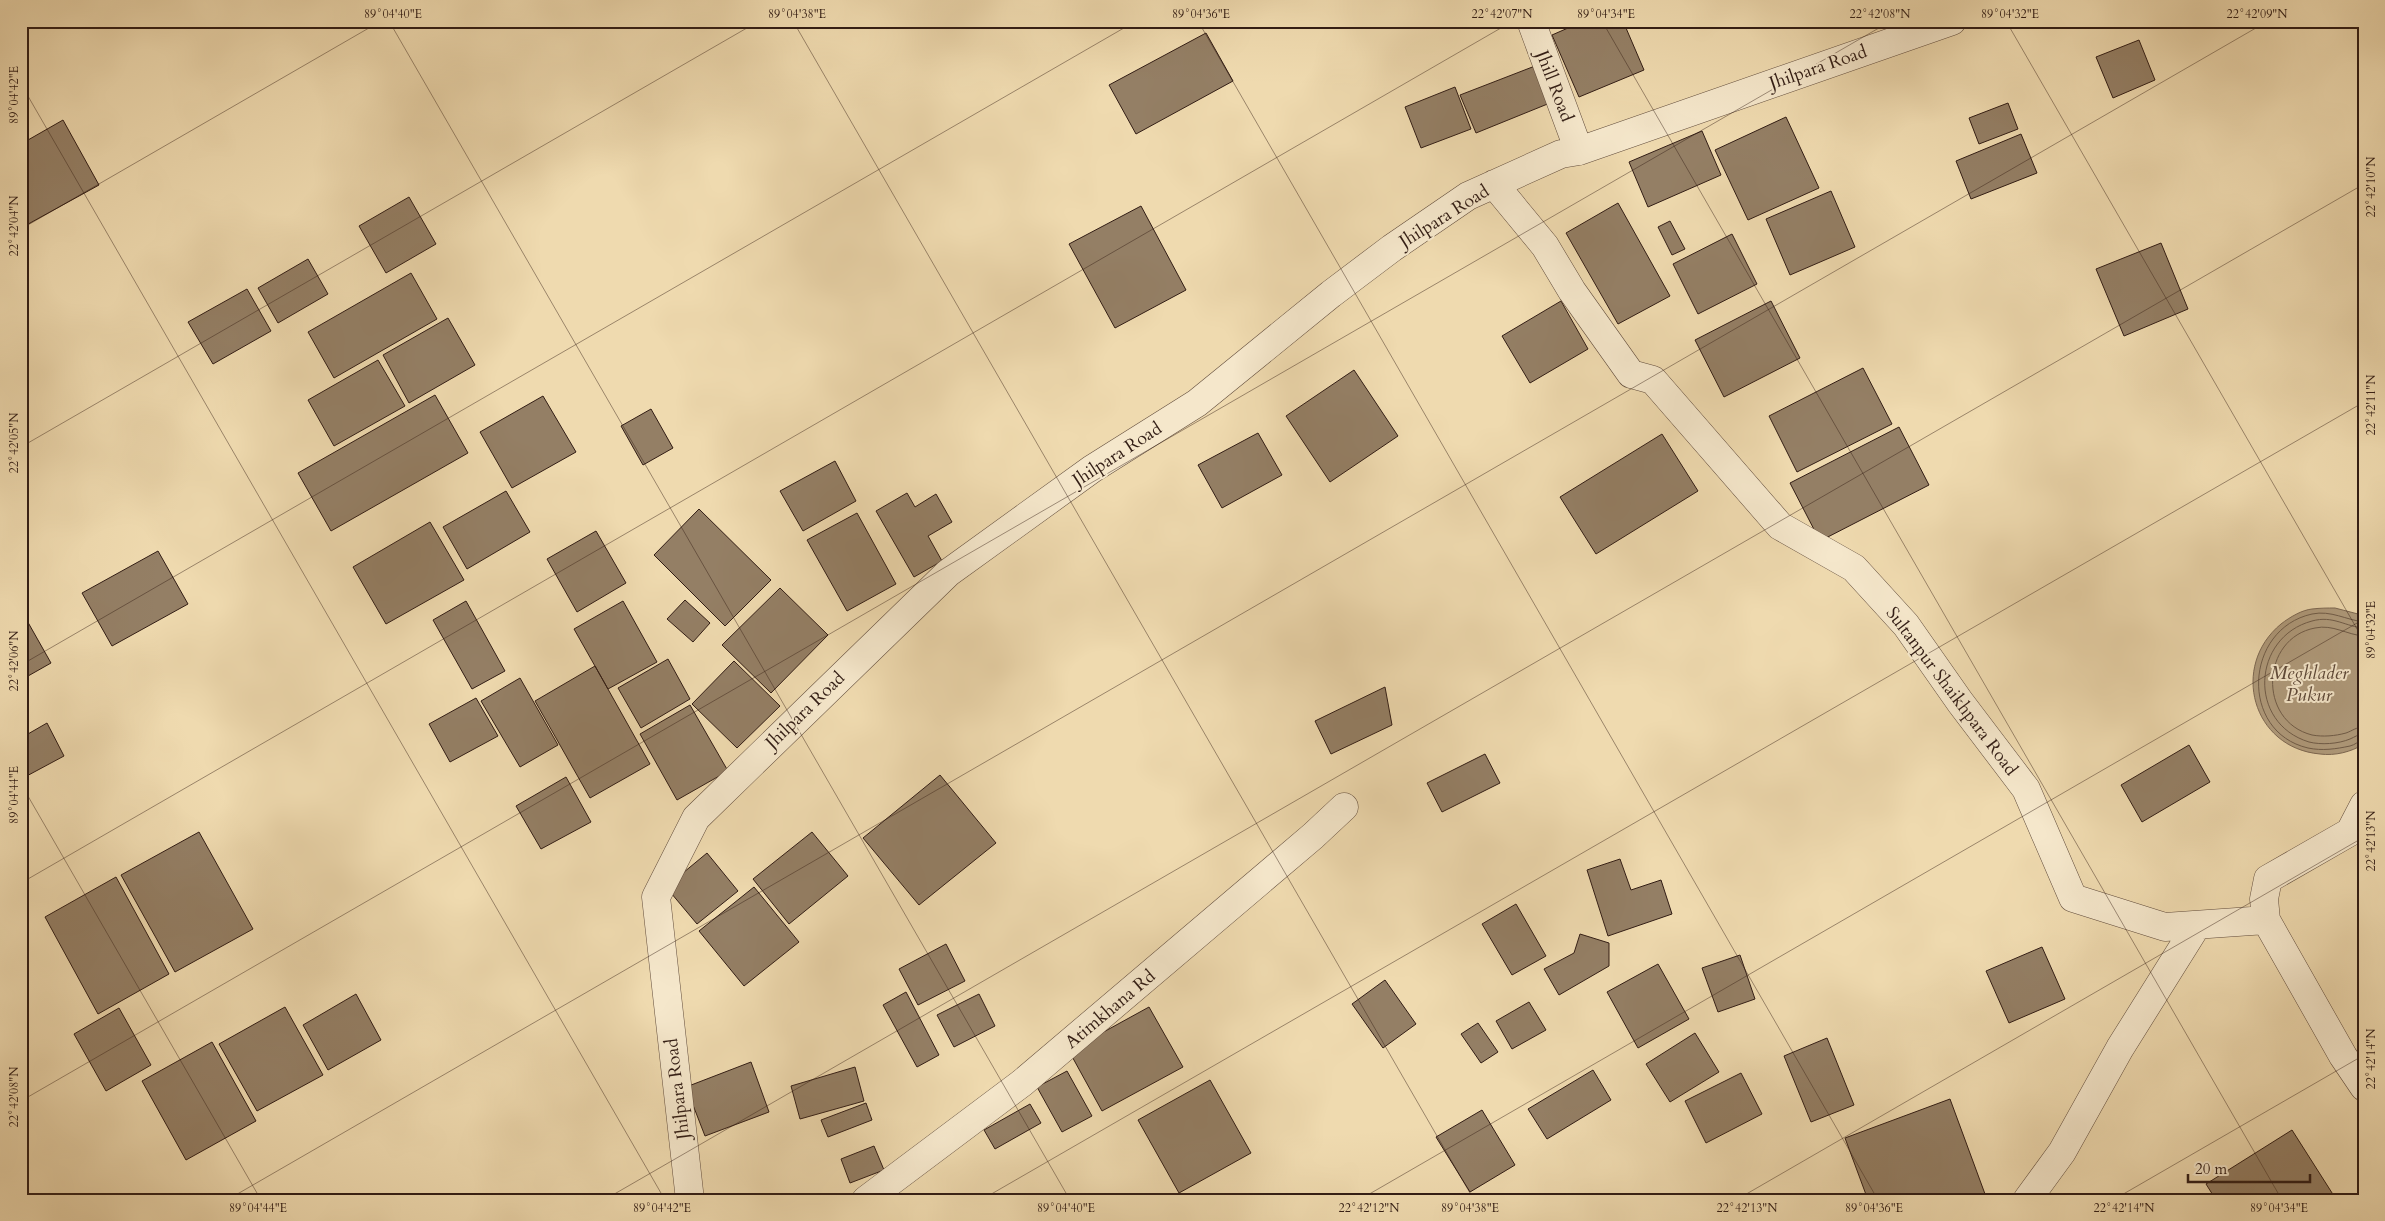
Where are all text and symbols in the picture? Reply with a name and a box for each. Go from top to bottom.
text: 89°04'40"E [364,6,422,22]
text: 89°04'38"E [768,6,826,22]
text: 89°04'36"E [1172,6,1230,22]
text: 22°42'07"N [1472,6,1533,22]
text: 89°04'34"E [1577,6,1635,22]
text: 22°42'08"N [1850,6,1911,22]
text: 89°04'32"E [1981,6,2039,22]
text: 22°42'09"N [2227,6,2288,22]
street label: Jhilpara Road [1763,39,1871,97]
street label: Jhill Road [1528,44,1580,126]
text: 89°04'42"E [6,66,22,124]
text: 22°42'10"N [2363,156,2379,217]
street label: Jhilpara Road [1392,179,1494,256]
text: 22°42'04"N [6,195,22,256]
text: 22°42'11"N [2363,374,2379,435]
text: 22°42'05"N [6,412,22,473]
street label: Jhilpara Road [1065,416,1167,494]
text: 89°04'32"E [2363,601,2379,659]
street label: Sultanpur Shaikhpara Road [1880,602,2024,781]
text: 22°42'06"N [6,630,22,691]
water label: Meghlader Pukur [2270,660,2349,708]
street label: Jhilpara Road [758,666,851,757]
text: 89°04'44"E [6,766,22,824]
text: 22°42'13"N [2363,810,2379,871]
street label: Atimkhana Rd [1060,964,1161,1055]
text: 22°42'14"N [2363,1028,2379,1089]
street label: Jhilpara Road [659,1037,696,1144]
text: 22°42'08"N [6,1066,22,1127]
scale bar [2188,1151,2310,1183]
text: 20 m [2195,1159,2227,1179]
text: 89°04'44"E [229,1200,287,1216]
text: 89°04'42"E [633,1200,691,1216]
text: 89°04'40"E [1037,1200,1095,1216]
text: 22°42'12"N [1339,1200,1400,1216]
text: 89°04'38"E [1441,1200,1499,1216]
text: 22°42'13"N [1717,1200,1778,1216]
text: 89°04'36"E [1845,1200,1903,1216]
text: 22°42'14"N [2094,1200,2155,1216]
text: 89°04'34"E [2250,1200,2308,1216]

